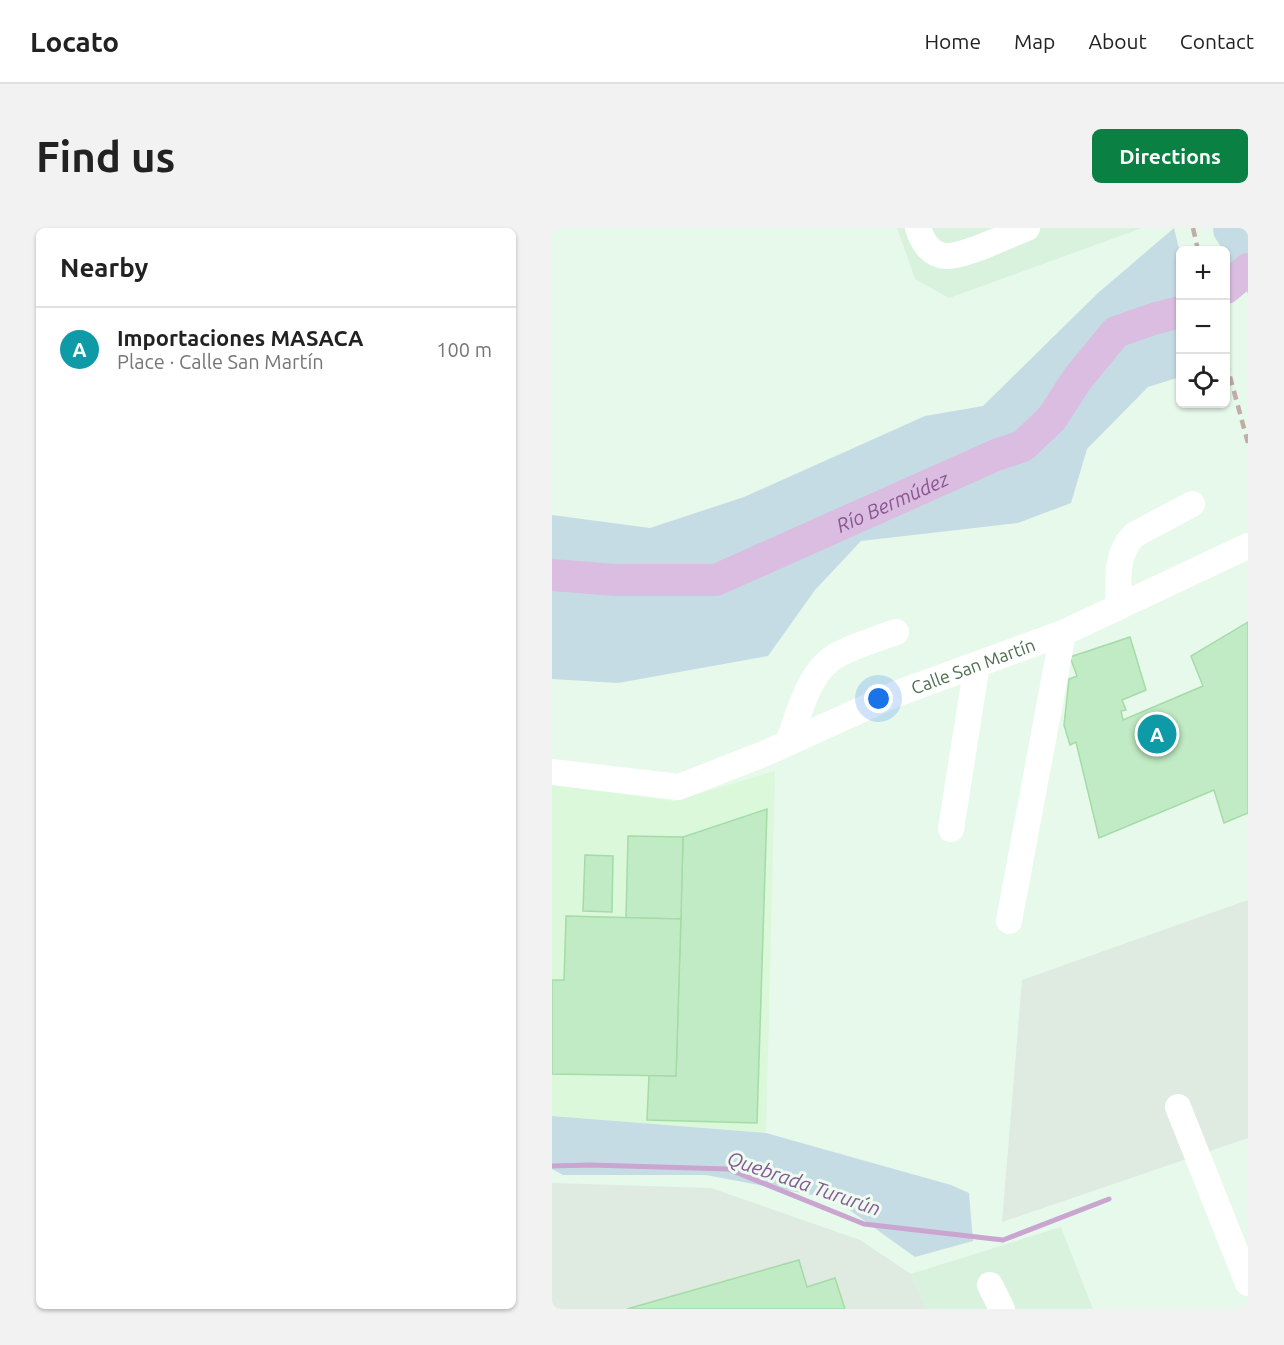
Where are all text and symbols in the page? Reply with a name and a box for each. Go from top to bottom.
text: Locato [30,26,119,57]
text: Home [924,29,981,53]
text: Map [1014,29,1055,53]
text: About [1088,29,1147,53]
text: Contact [1180,29,1254,53]
button: Directions [1092,129,1248,183]
text: Find us [36,133,175,180]
map controls [1176,246,1230,408]
button: + [1176,246,1230,300]
text: Nearby [60,253,148,282]
button: − [1176,300,1230,354]
text: Importaciones MASACA [117,325,364,350]
text: A [72,338,87,361]
text: 100 m [436,338,492,361]
text: Place · Calle San Martín [117,350,324,373]
button: locate [1176,354,1230,408]
water label: Río Bermúdez [832,466,953,536]
street label: Calle San Martín [908,634,1038,698]
your location [864,684,893,713]
pin: A [1138,712,1176,756]
water label: Quebrada Tururún [724,1146,884,1221]

